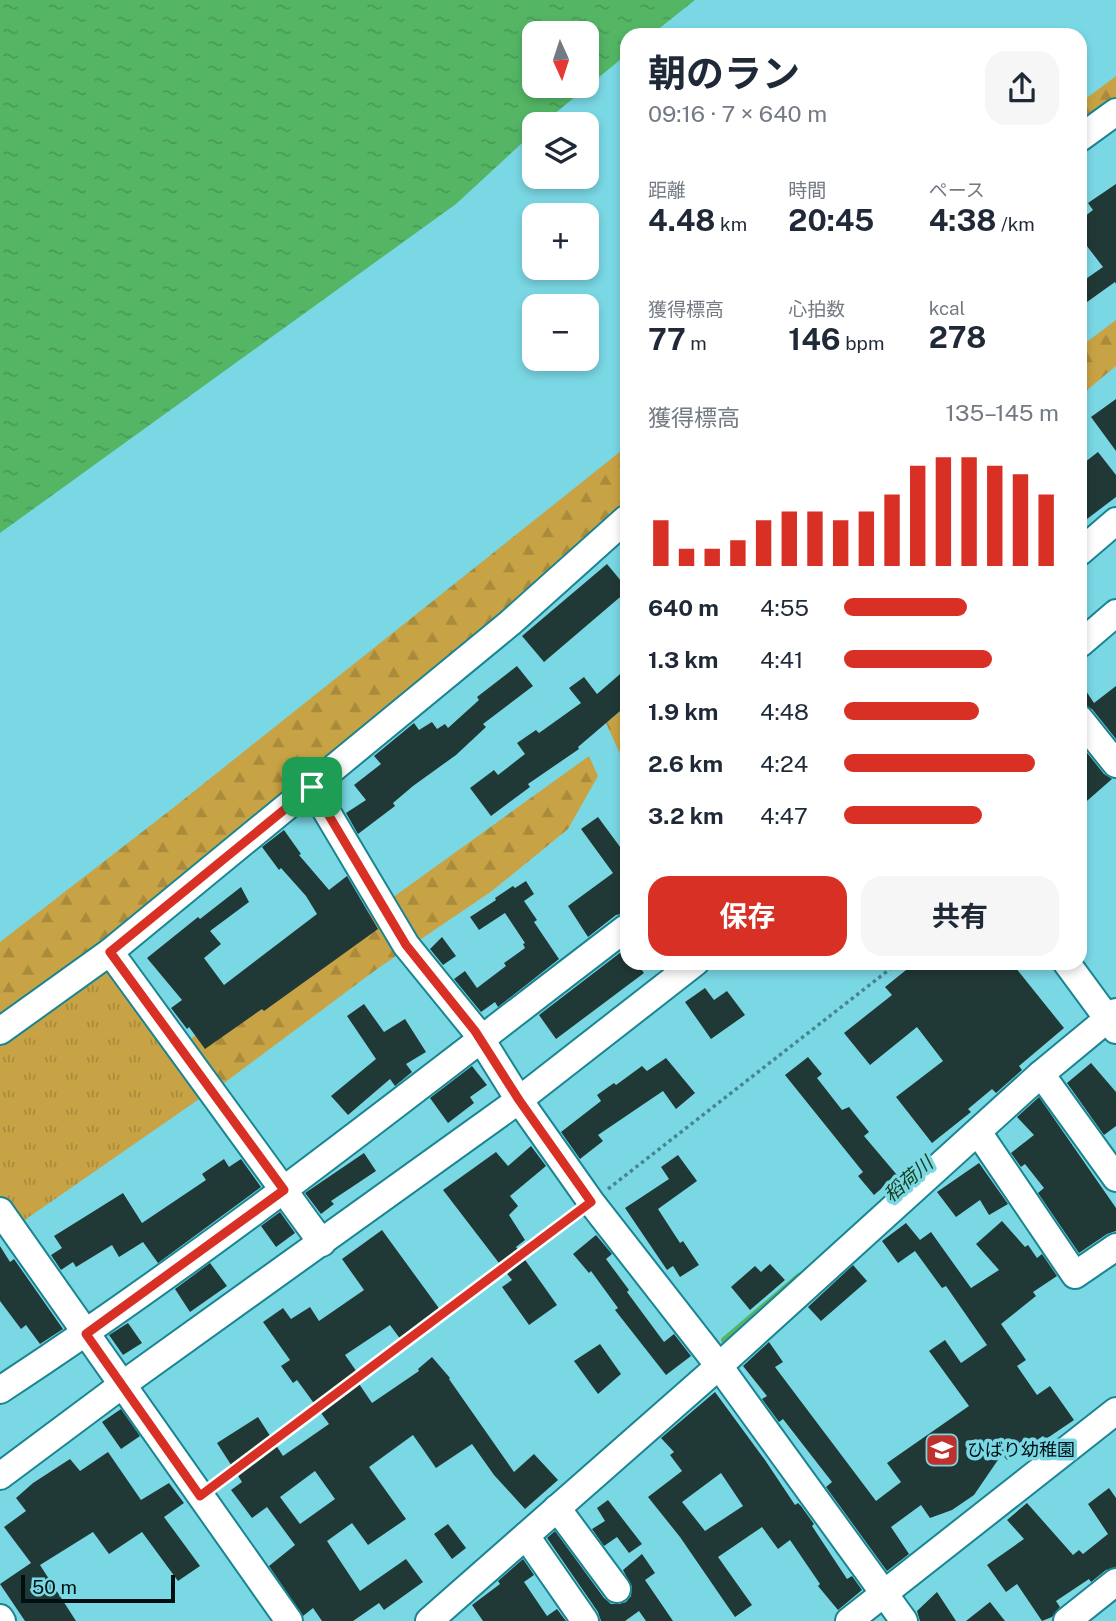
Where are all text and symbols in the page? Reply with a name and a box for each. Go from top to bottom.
north arrow [522,21,598,98]
map controls [522,21,599,371]
text: 朝のラン [648,51,800,96]
button: share [985,51,1059,125]
text: 09:16 · 7 × 640 m [648,100,827,127]
button: layers [522,112,599,189]
text: 距離 [648,179,686,201]
text: 時間 [788,179,826,201]
text: ペース [929,179,985,201]
text: 4.48 [648,202,715,238]
text: 20:45 [788,202,874,238]
text: 4:38 [929,202,996,238]
button: + [522,203,599,280]
text: km [715,213,747,235]
text: /km [996,213,1035,235]
button: − [522,294,599,371]
text: kcal [929,297,965,319]
text: 獲得標高 [648,298,724,320]
text: 心拍数 [788,298,845,320]
text: 278 [929,319,986,355]
text: 77 [648,321,686,357]
text: 146 [788,321,841,357]
text: m [686,332,707,354]
text: bpm [841,332,884,354]
text: 135–145 m [946,399,1059,426]
text: 獲得標高 [648,404,740,431]
text: 640 m [648,594,719,621]
text: 4:55 [760,594,809,621]
text: 1.3 km [648,646,718,673]
text: 4:41 [760,646,803,673]
text: 1.9 km [648,698,718,725]
text: 4:48 [760,698,809,725]
text: 2.6 km [648,750,723,777]
text: 4:24 [760,750,808,777]
pin [282,757,342,817]
icon: arrive [293,768,331,806]
text: 3.2 km [648,802,724,829]
text: 4:47 [760,802,808,829]
button: 保存 [648,876,847,956]
button: 共有 [861,876,1059,956]
water label: 稻荷川 [879,1151,938,1206]
school or university icon: ひばり幼稚園 [923,1431,961,1469]
place label: ひばり幼稚園 [967,1439,1075,1460]
scale bar [21,1572,175,1604]
text: 50 m [32,1576,77,1598]

